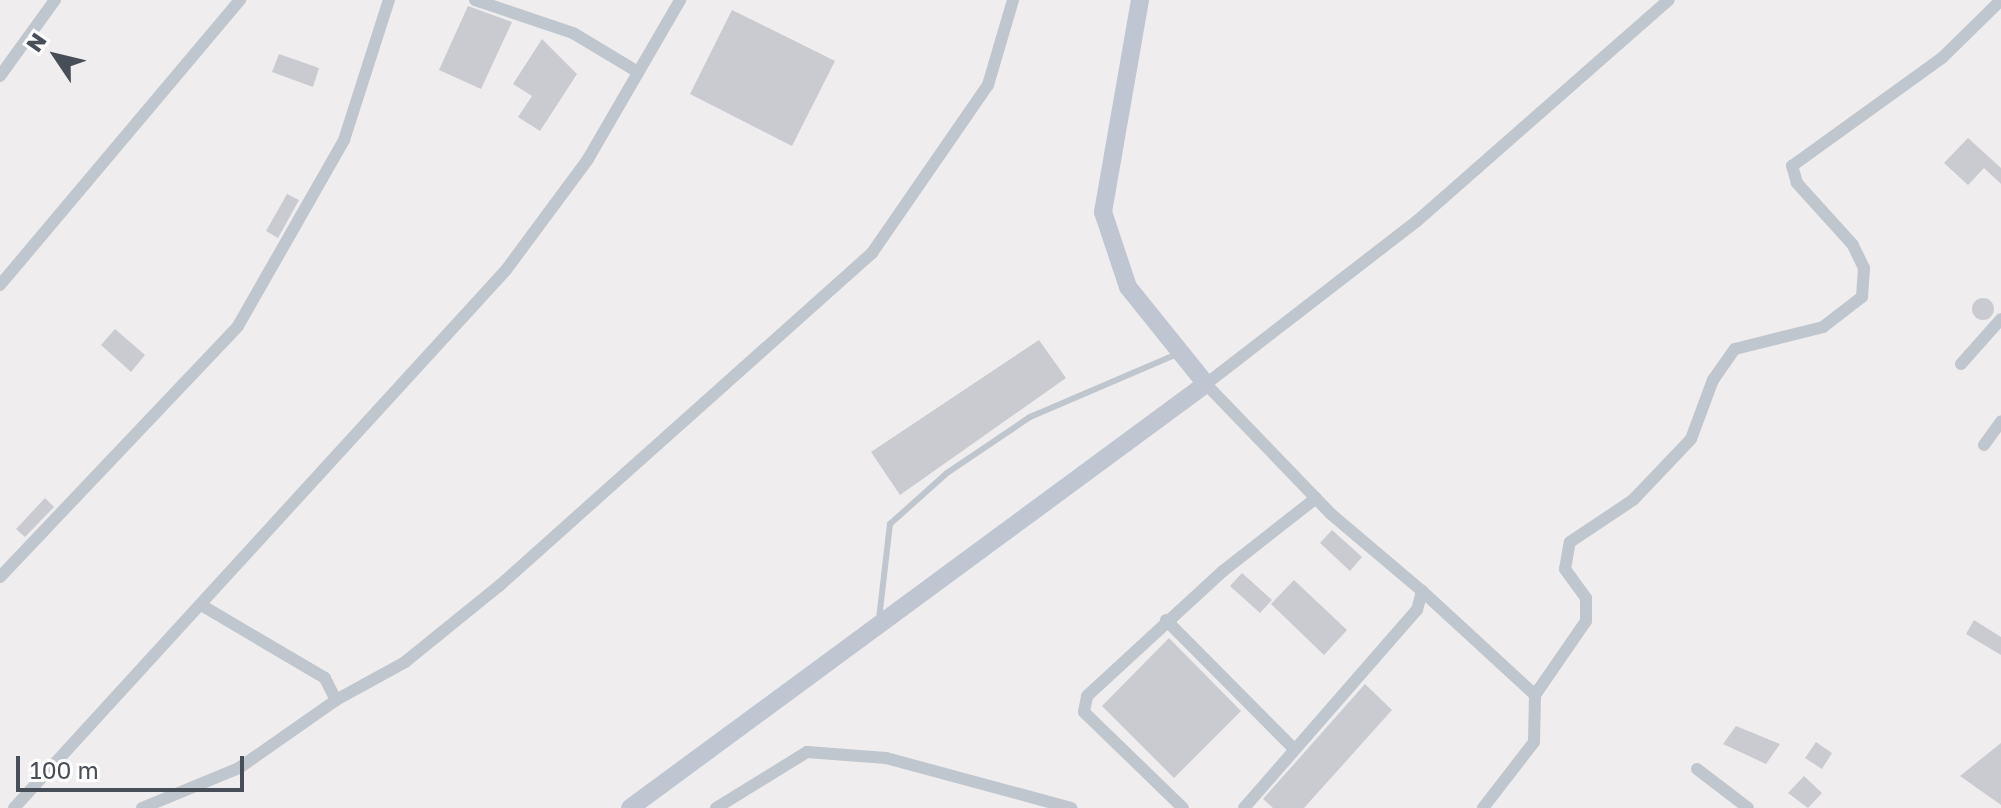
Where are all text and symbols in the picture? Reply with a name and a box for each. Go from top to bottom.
north arrow [16,16,96,96]
text: N [20,27,52,57]
scale bar [20,740,248,790]
text: 100 m [30,755,99,784]

